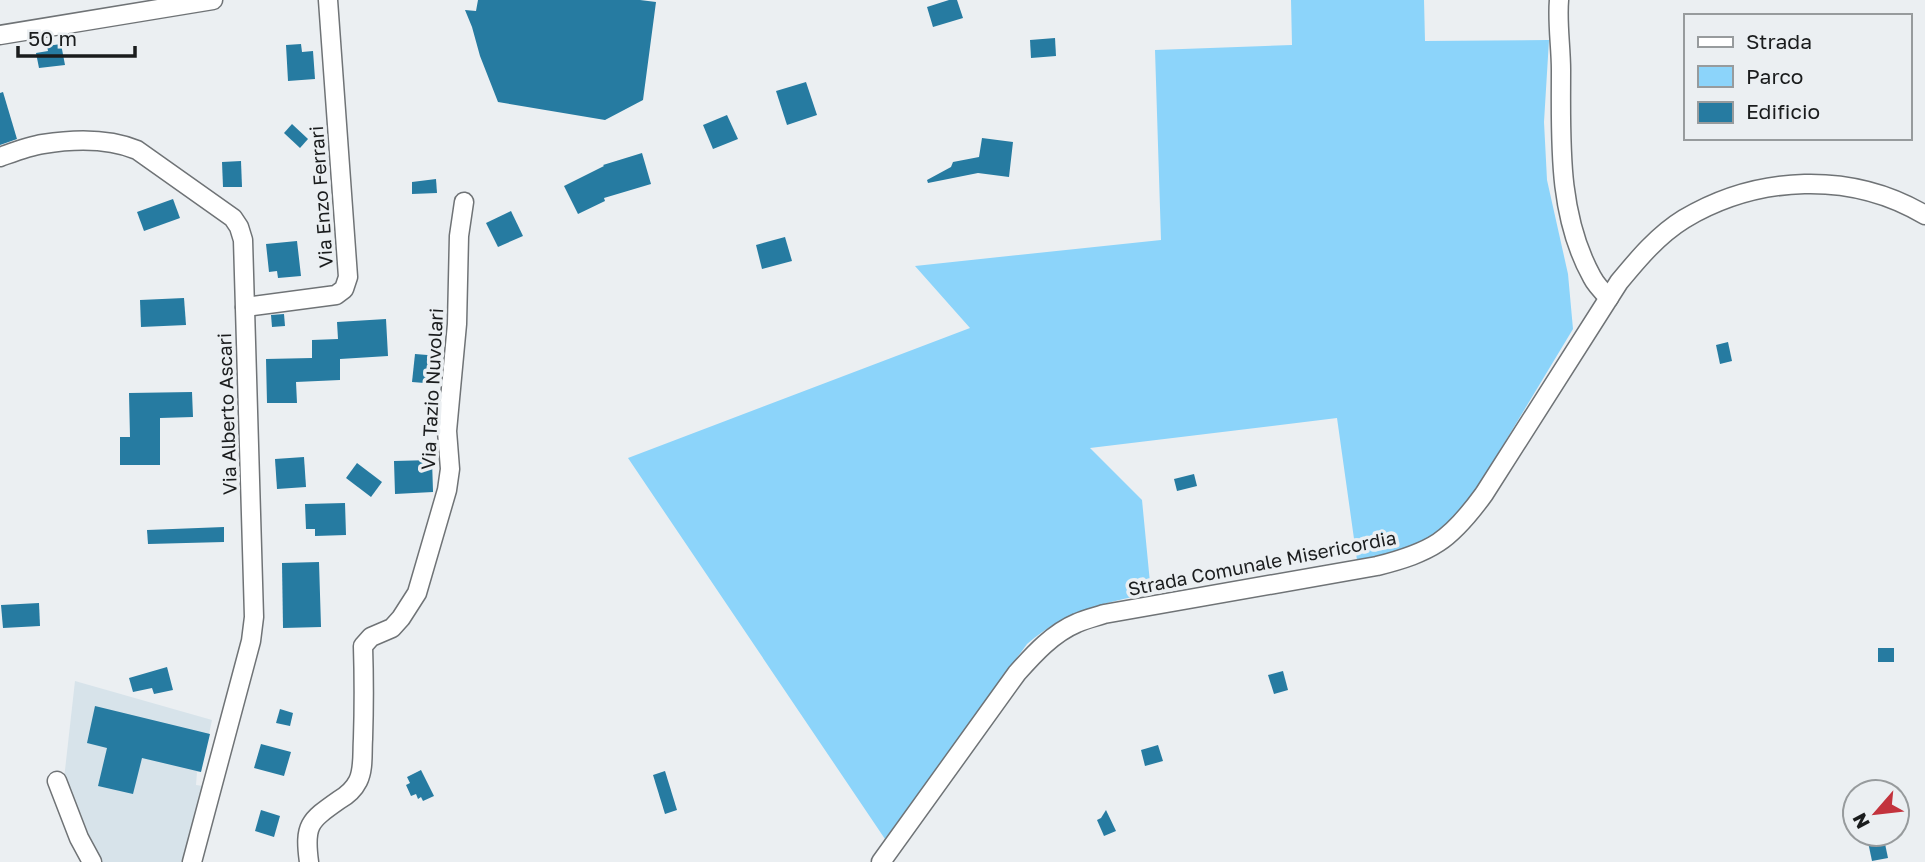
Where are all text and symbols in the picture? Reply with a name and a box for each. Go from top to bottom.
scale bar [18,14,135,58]
legend [1684,14,1911,140]
text: 50 m [28,25,77,51]
text: Strada [1746,28,1812,54]
text: Parco [1746,63,1803,89]
text: Edificio [1746,98,1820,124]
street label: Via Enzo Ferrari [304,125,337,269]
street label: Via Tazio Nuvolari [416,307,447,470]
street label: Via Alberto Ascari [212,333,241,496]
street label: Strada Comunale Misericordia [1126,525,1398,600]
north arrow [1841,778,1911,848]
text: N [1847,809,1874,833]

